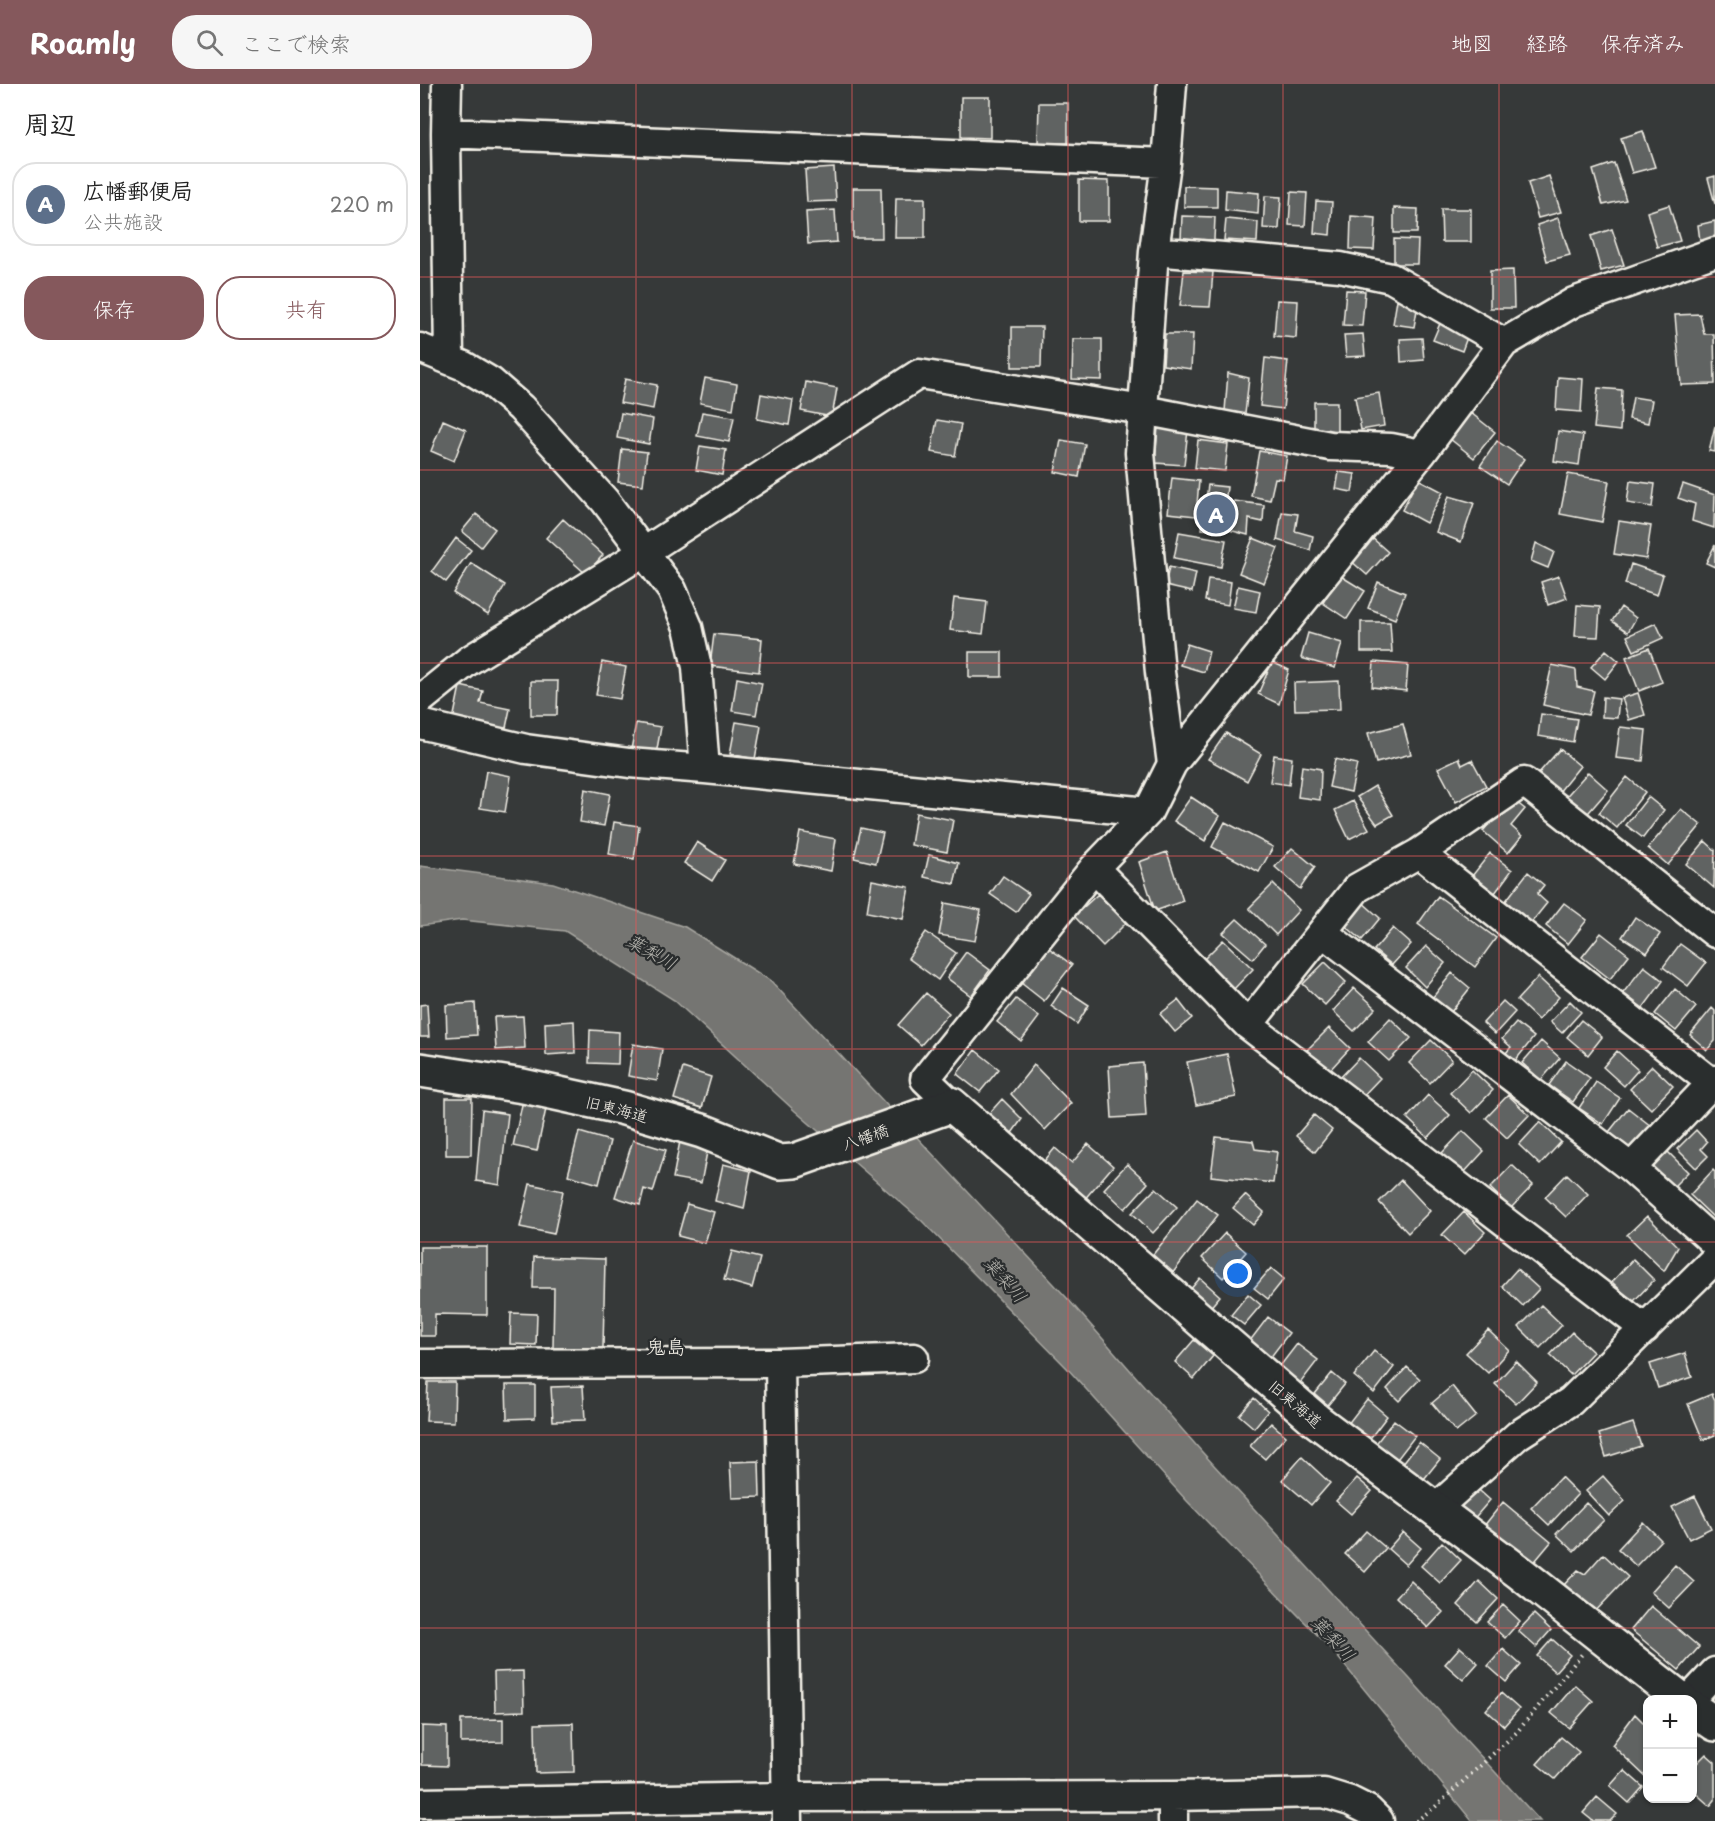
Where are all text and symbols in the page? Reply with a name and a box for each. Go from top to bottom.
search box [172,15,592,69]
text: Roamly [30,21,136,64]
icon: search [193,26,226,59]
text: ここで検索 [241,26,351,59]
text: 地図 [1451,26,1493,58]
text: 経路 [1526,26,1568,58]
text: 保存済み [1601,26,1685,58]
text: 周辺 [24,104,76,143]
text: 広幡郵便局 [83,173,193,206]
text: A [38,189,53,219]
text: 220 m [330,189,394,219]
text: 公共施設 [83,206,163,236]
button: 保存 [24,276,204,340]
button: 共有 [216,276,396,340]
pin: A [1196,492,1236,536]
water label: 葉梨川 [622,926,682,976]
street label: 旧東海道 [583,1089,651,1127]
street label: 八幡橋 [838,1117,892,1155]
water label: 葉梨川 [978,1250,1034,1308]
your location [1223,1259,1252,1288]
district label: 鬼島 [646,1331,686,1361]
street label: 旧東海道 [1264,1373,1328,1433]
water label: 葉梨川 [1306,1609,1362,1667]
map controls [1643,1695,1697,1803]
button: + [1643,1695,1697,1749]
button: − [1643,1749,1697,1803]

